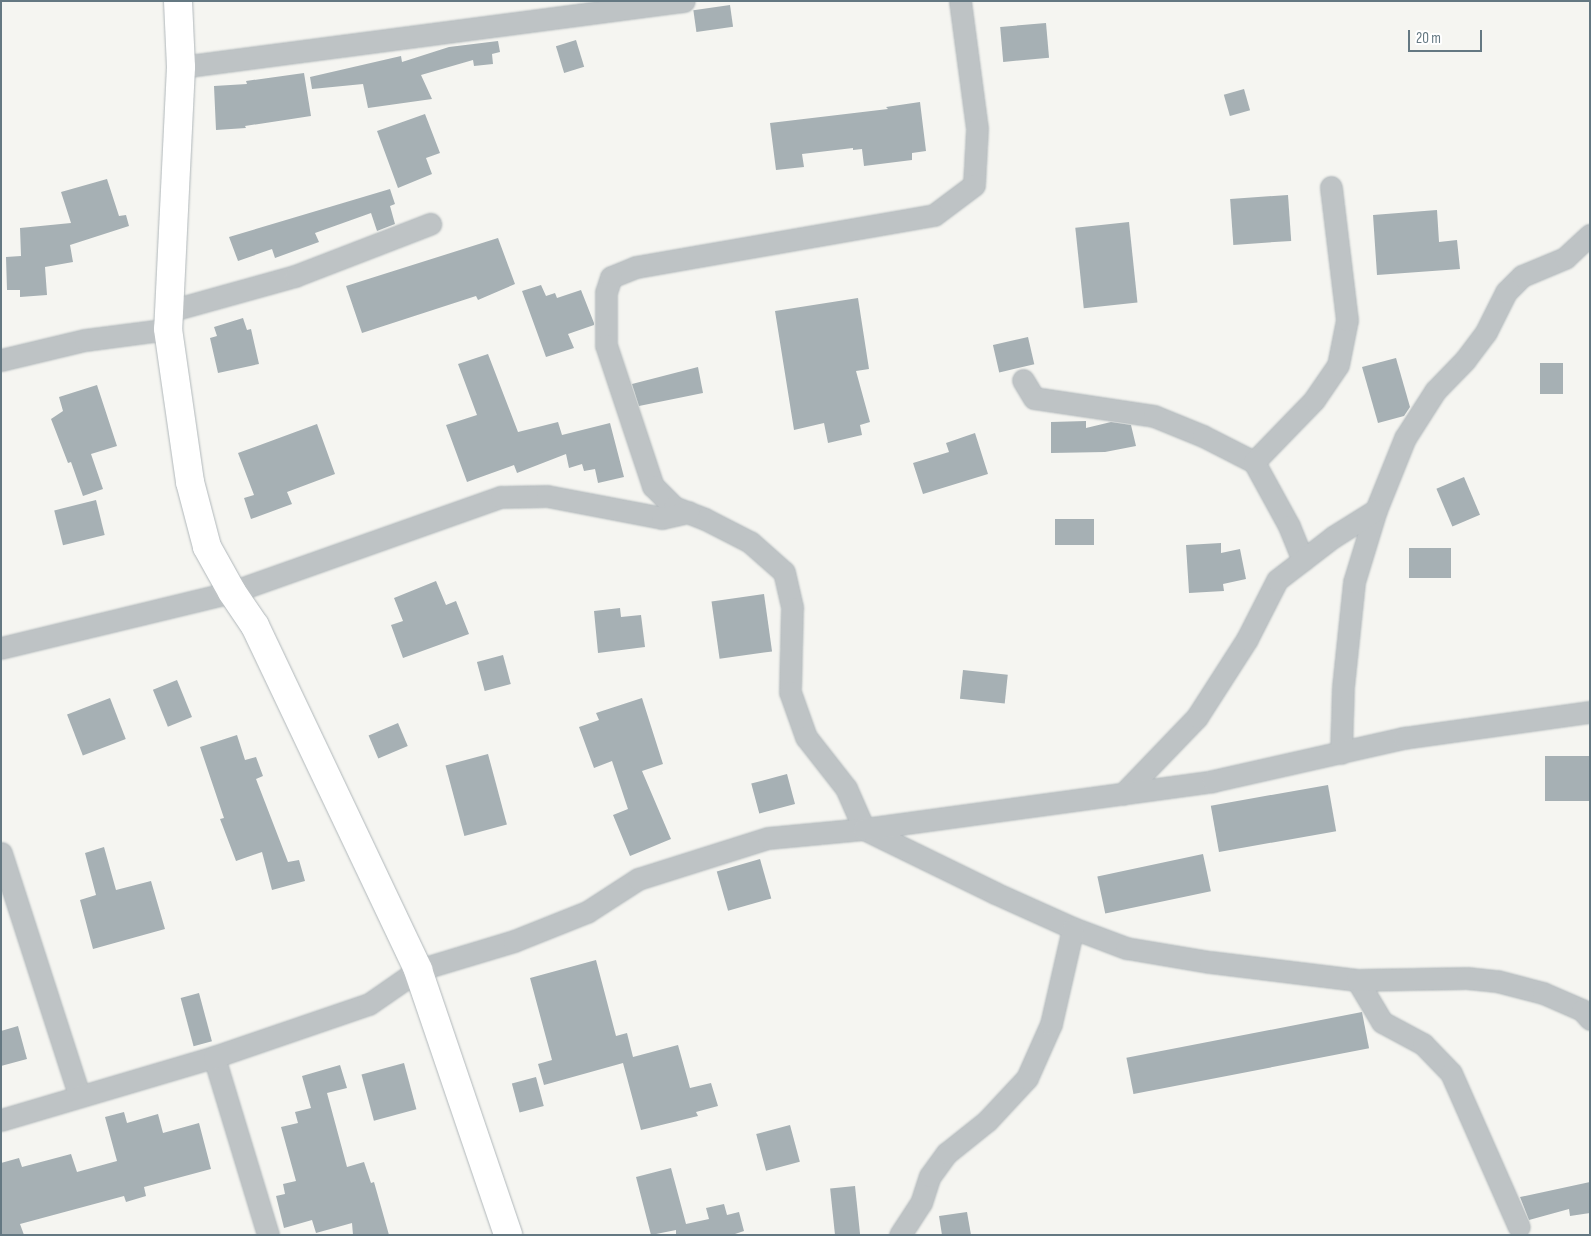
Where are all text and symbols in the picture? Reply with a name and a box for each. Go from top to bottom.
scale bar [1411,20,1485,52]
text: 20 m [1416,29,1441,48]

